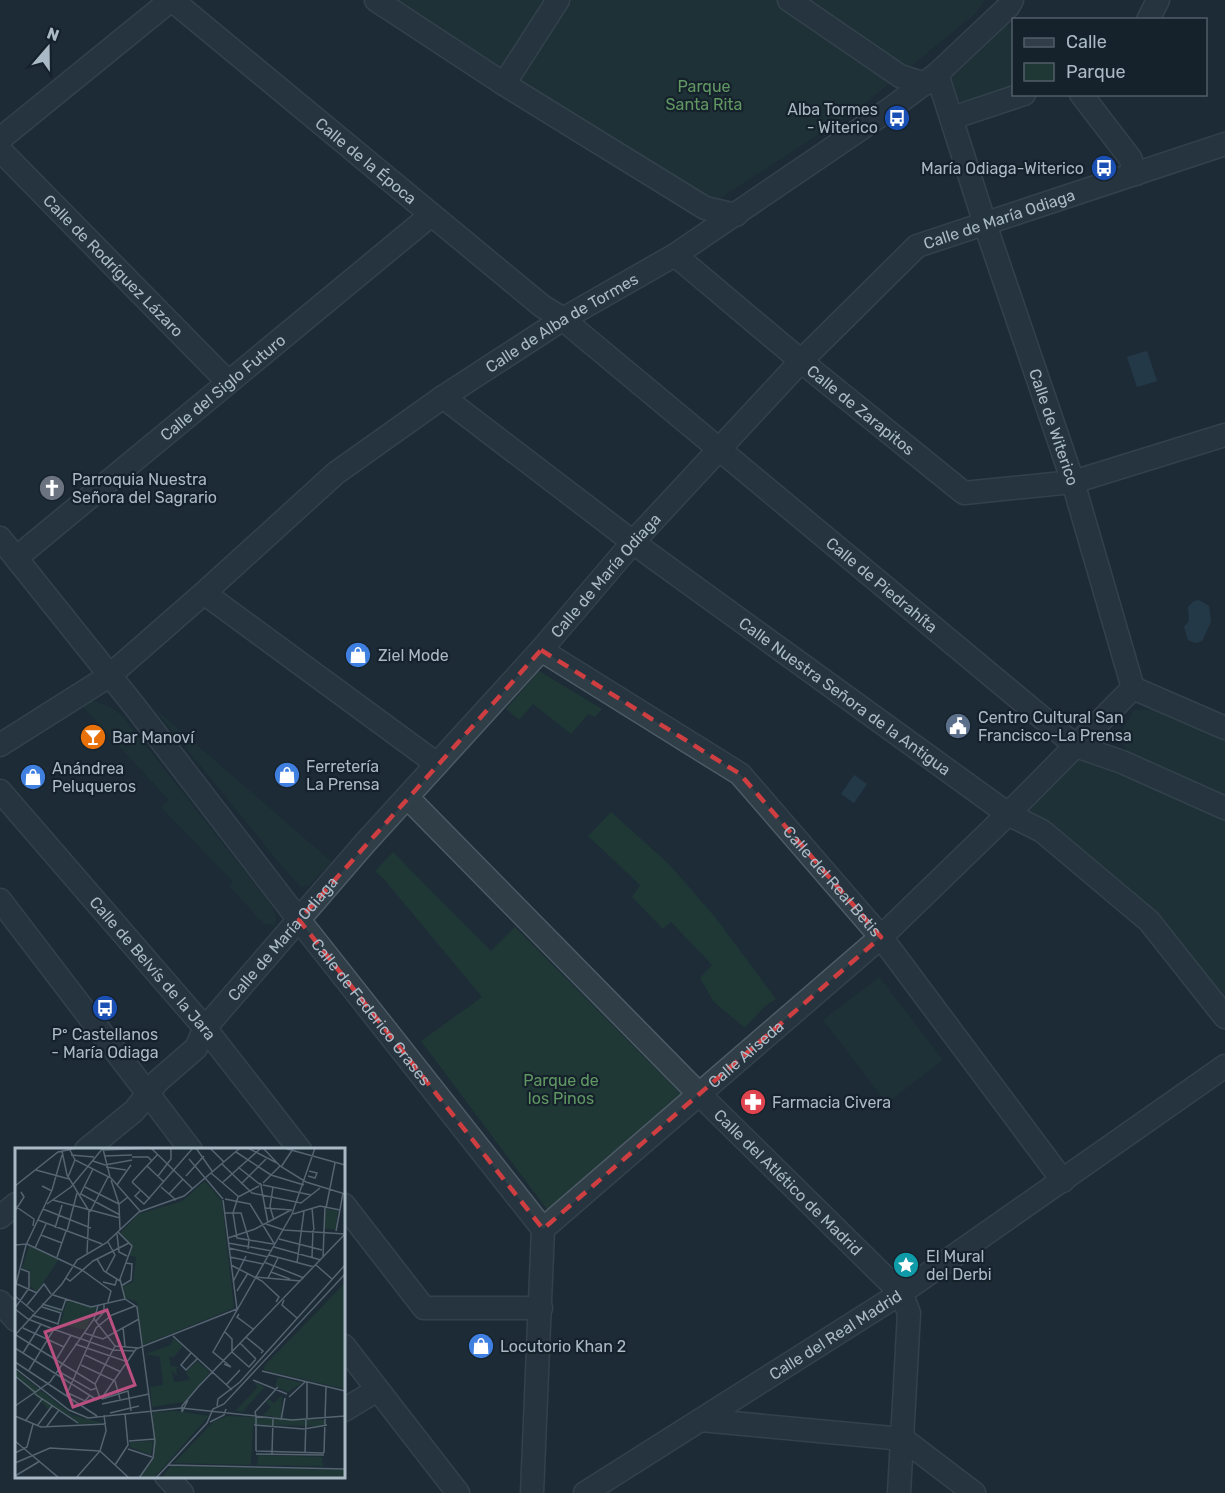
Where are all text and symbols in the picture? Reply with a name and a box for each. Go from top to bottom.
north arrow [18,18,78,78]
legend [1012,18,1207,96]
text: N [44,23,62,45]
text: Calle [1066,31,1107,53]
text: Parque [1066,61,1126,83]
park label: Parque Santa Rita [666,77,742,114]
place label: Alba Tormes - Witerico [787,100,878,137]
bus stop icon: Alba Tormes - Witerico [882,103,912,133]
street label: Calle de la Época [312,114,420,208]
bus stop icon: María Odiaga-Witerico [1089,153,1119,183]
place label: María Odiaga-Witerico [921,159,1084,178]
street label: Calle de María Odiaga [921,185,1077,253]
street label: Calle de Rodríguez Lázaro [39,191,187,341]
street label: Calle de Alba de Tormes [482,269,642,377]
street label: Calle del Siglo Futuro [156,330,289,445]
street label: Calle de Zarapitos [803,361,918,459]
street label: Calle de Witerico [1025,366,1083,488]
place label: Parroquia Nuestra Señora del Sagrario [72,470,217,507]
church icon: Parroquia Nuestra Señora del Sagrario [37,473,67,503]
street label: Calle de María Odiaga [547,509,665,642]
street label: Calle de Piedrahíta [822,533,941,637]
street label: Calle Nuestra Señora de la Antigua [735,613,954,779]
shop icon: Ziel Mode [343,640,373,670]
place label: Ziel Mode [378,646,449,665]
place label: Centro Cultural San Francisco-La Prensa [978,708,1132,745]
public building icon: Centro Cultural San Francisco-La Prensa [943,711,973,741]
bar icon: Bar Manoví [78,722,108,752]
place label: Bar Manoví [112,728,195,747]
place label: Ferretería La Prensa [306,757,380,794]
place label: Anándrea Peluqueros [52,759,136,796]
shop icon: Ferretería La Prensa [272,760,302,790]
shop icon: Anándrea Peluqueros [18,762,48,792]
street label: Calle del Real Betis [779,822,885,941]
street label: Calle de María Odiaga [224,873,342,1005]
street label: Calle de Belvís de la Jara [85,893,220,1044]
street label: Calle de Federico Grases [307,935,435,1089]
bus stop icon: Pº Castellanos - María Odiaga [90,993,120,1023]
street label: Calle Aliseda [704,1016,788,1092]
place label: Pº Castellanos - María Odiaga [51,1025,159,1062]
park label: Parque de los Pinos [523,1071,599,1108]
pharmacy icon: Farmacia Civera [738,1087,768,1117]
place label: Farmacia Civera [772,1093,891,1112]
street label: Calle del Atlético de Madrid [710,1105,866,1260]
inset map [15,1148,345,1478]
place label: El Mural del Derbi [926,1247,992,1284]
place icon: El Mural del Derbi [891,1250,921,1280]
street label: Calle del Real Madrid [766,1286,905,1384]
shop icon: Locutorio Khan 2 [466,1331,496,1361]
place label: Locutorio Khan 2 [500,1337,626,1356]

